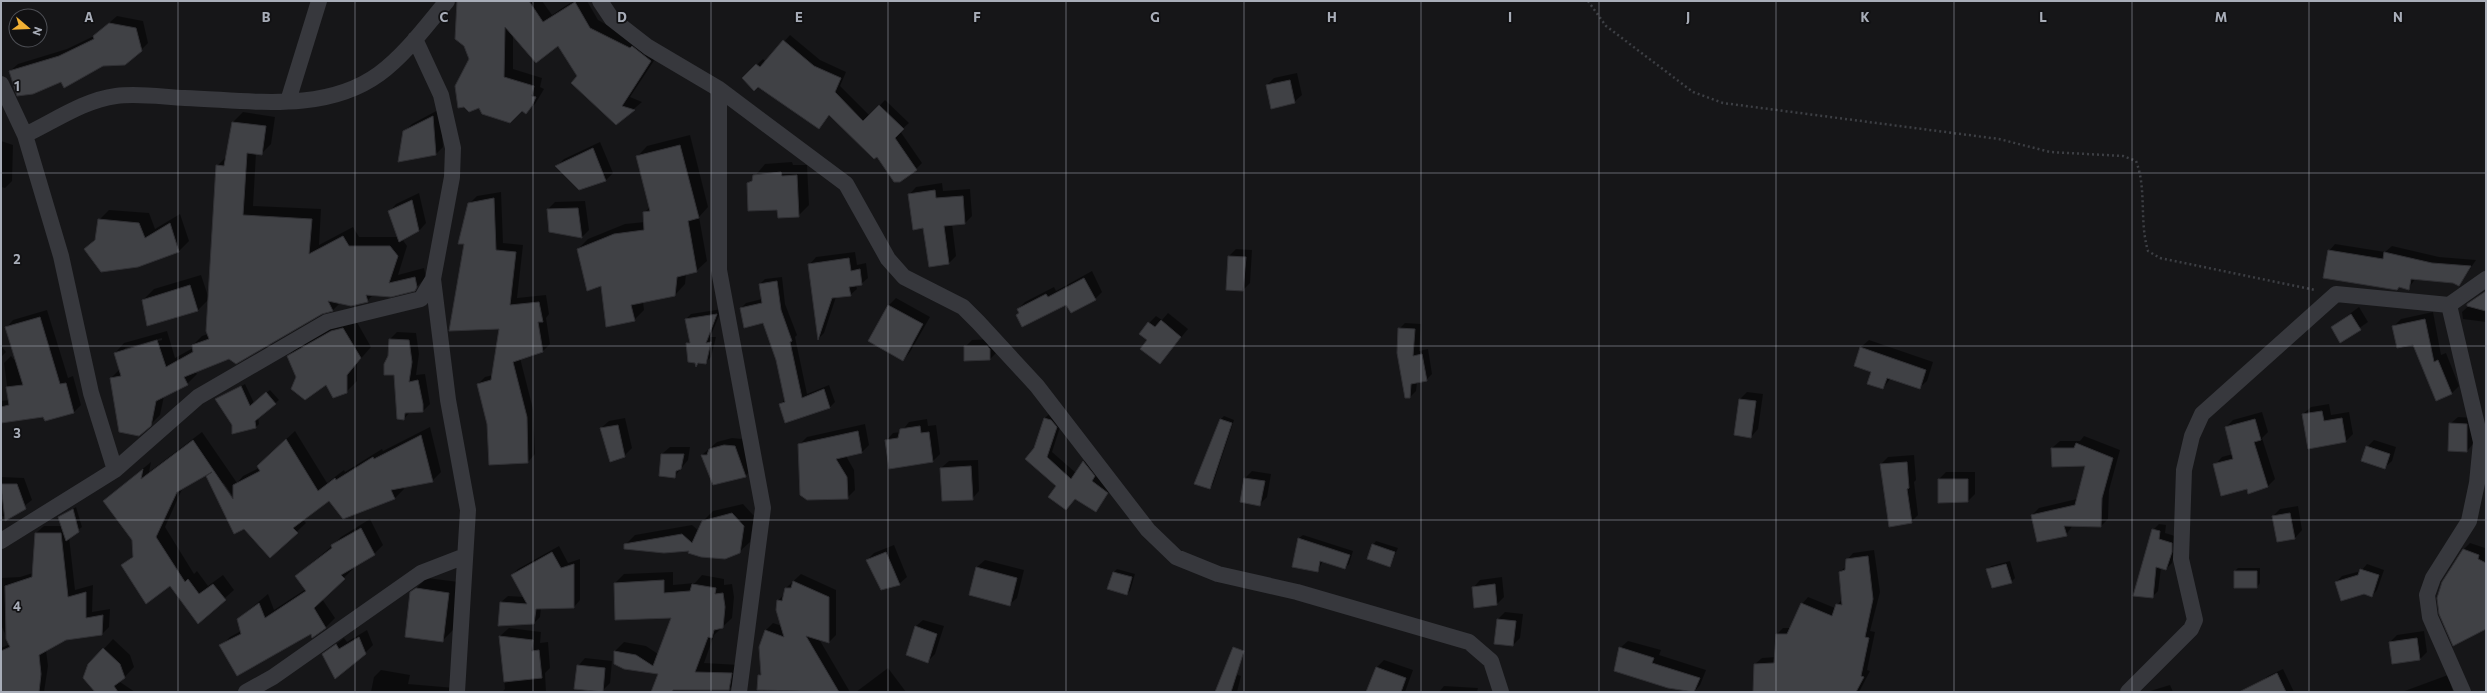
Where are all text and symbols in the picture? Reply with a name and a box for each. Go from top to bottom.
north arrow [8,8,48,48]
text: A [84,9,94,25]
text: B [262,9,271,25]
text: C [440,9,449,25]
text: D [617,9,627,25]
text: E [795,9,803,25]
text: F [973,9,981,25]
text: G [1150,9,1160,25]
text: H [1327,9,1337,25]
text: I [1508,9,1512,25]
text: J [1686,9,1690,25]
text: K [1860,9,1870,25]
text: L [2039,9,2047,25]
text: M [2215,9,2227,25]
text: N [2393,9,2403,25]
text: N [30,25,45,37]
text: 1 [14,78,20,94]
text: 2 [13,251,21,267]
text: 3 [13,425,21,441]
text: 4 [13,598,21,614]

